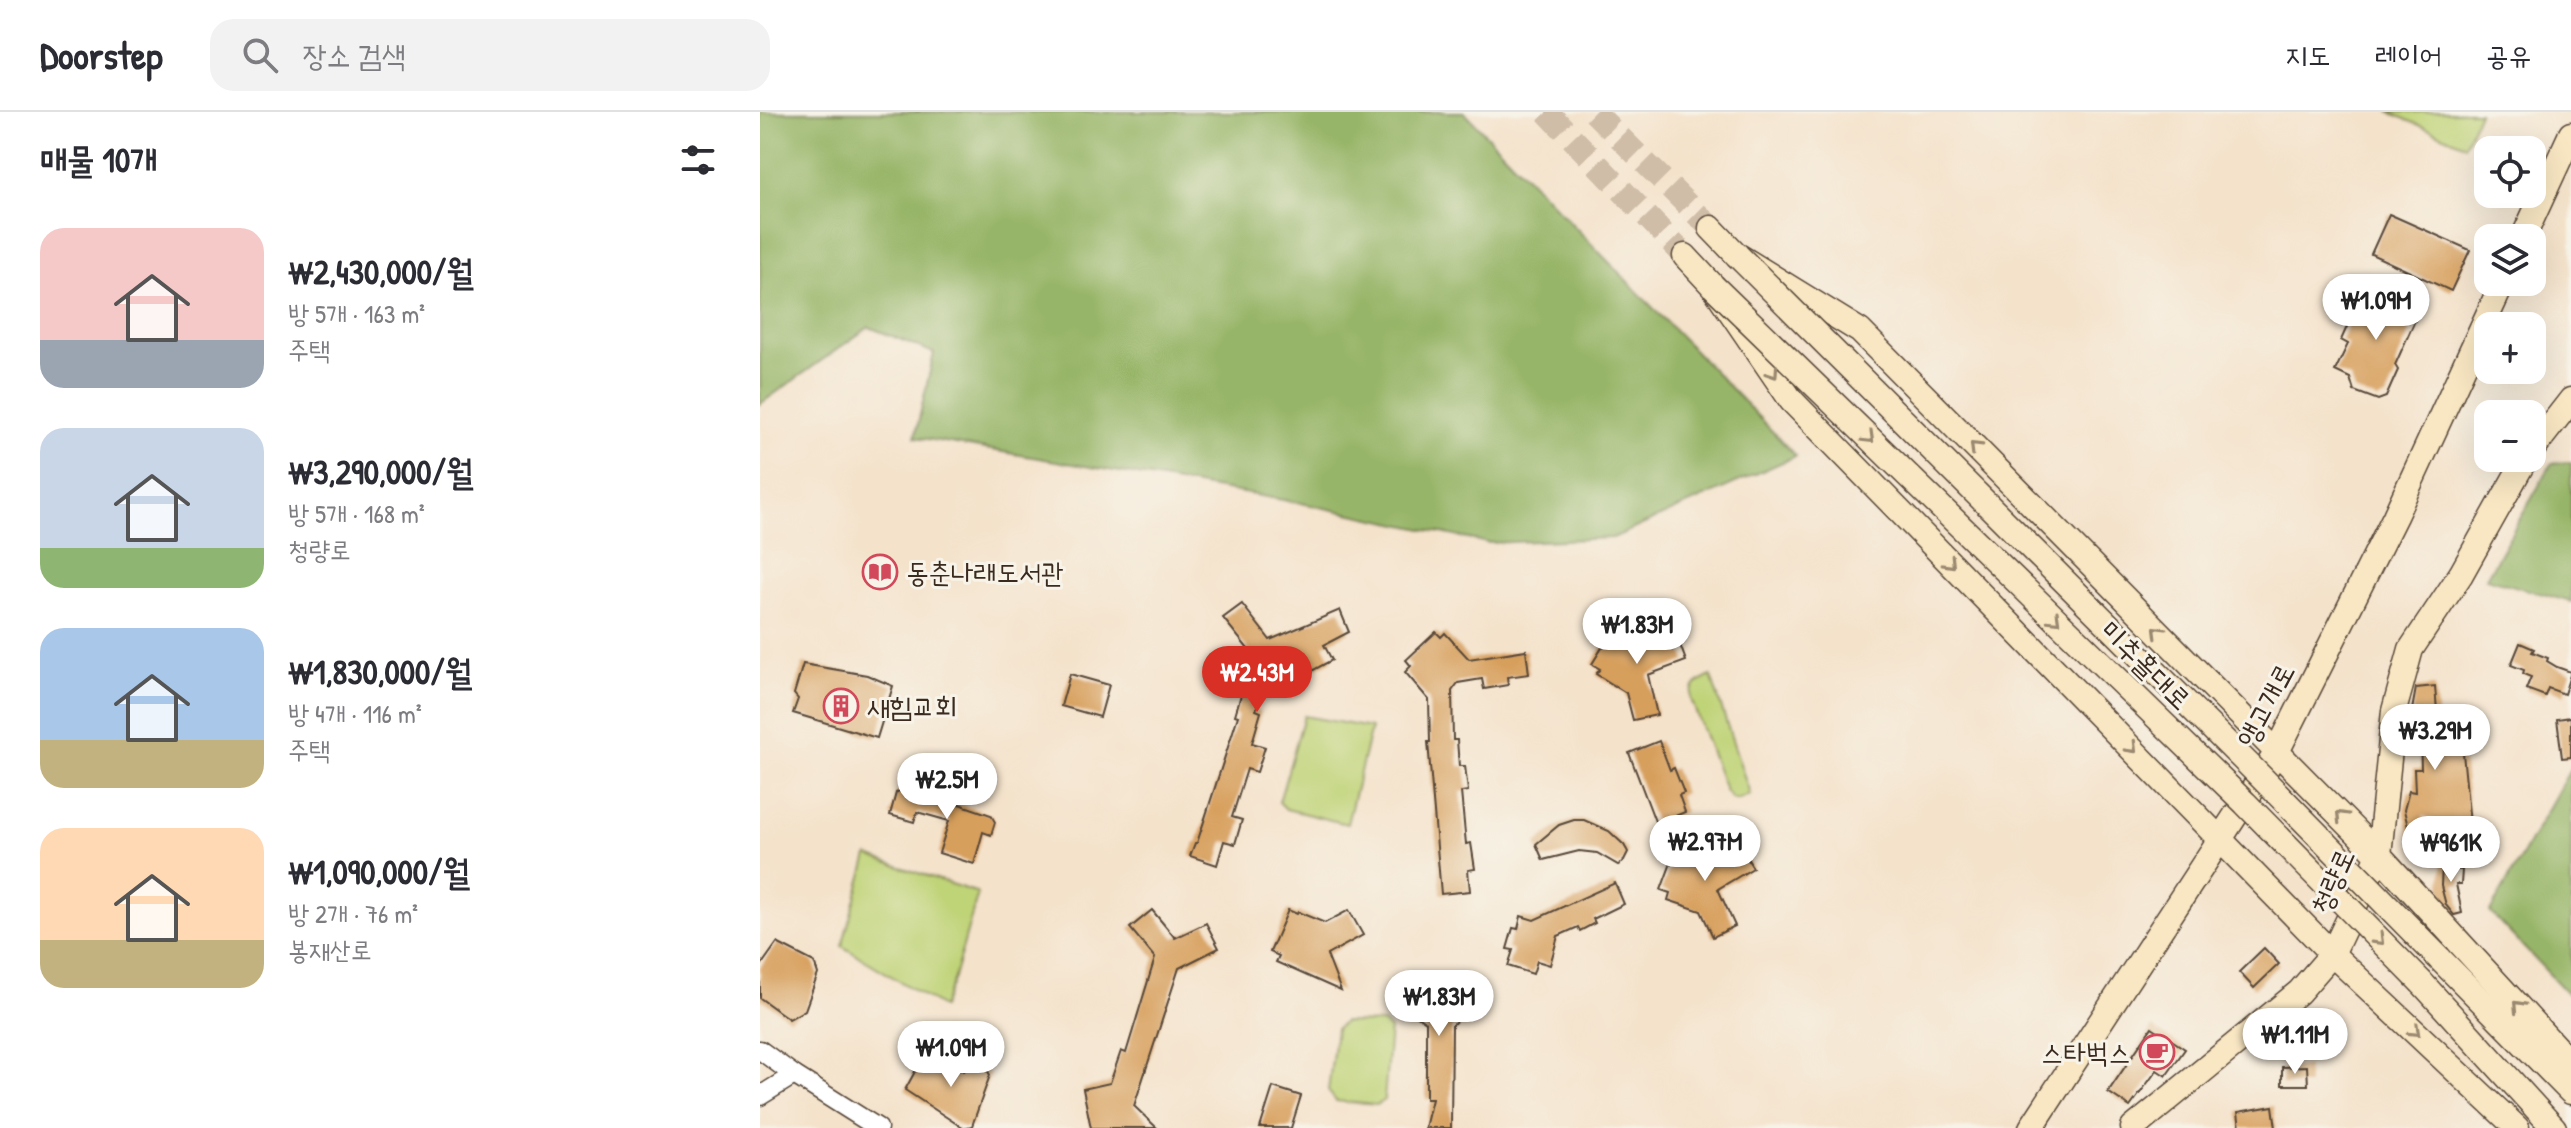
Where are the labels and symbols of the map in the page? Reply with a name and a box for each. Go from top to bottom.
pin: ₩1.09M [2311,274,2441,342]
one-way arrow [1763,365,1778,379]
one-way arrow [1860,429,1874,443]
one-way arrow [1970,442,1984,456]
library icon: 동춘나래도서관 [861,553,899,591]
place label: 동춘나래도서관 [906,553,1064,591]
one-way arrow [1941,554,1956,568]
pin: ₩1.83M [1572,598,1702,666]
one-way arrow [2046,610,2060,624]
street label: 미추홀대로 [2092,612,2200,718]
one-way arrow [2153,626,2167,640]
pin: ₩2.43M [1192,646,1322,714]
street label: 앵고개로 [2227,656,2303,754]
building icon: 새힘교회 [822,687,860,725]
place label: 새힘교회 [867,687,957,725]
pin: ₩3.29M [2370,704,2500,772]
one-way arrow [2123,739,2138,753]
pin: ₩2.5M [891,753,1003,821]
one-way arrow [2335,811,2350,825]
pin: ₩2.97M [1640,815,1770,883]
pin: ₩961K [2395,816,2507,884]
street label: 청량로 [2301,842,2363,920]
one-way arrow [2370,931,2385,945]
pin: ₩1.83M [1374,970,1504,1038]
one-way arrow [2513,1001,2527,1015]
pin: ₩1.11M [2230,1008,2360,1076]
pin: ₩1.09M [886,1021,1016,1089]
one-way arrow [2406,1021,2420,1036]
place label: 스타벅스 [2041,1033,2131,1071]
cafe icon: 스타벅스 [2138,1033,2176,1071]

